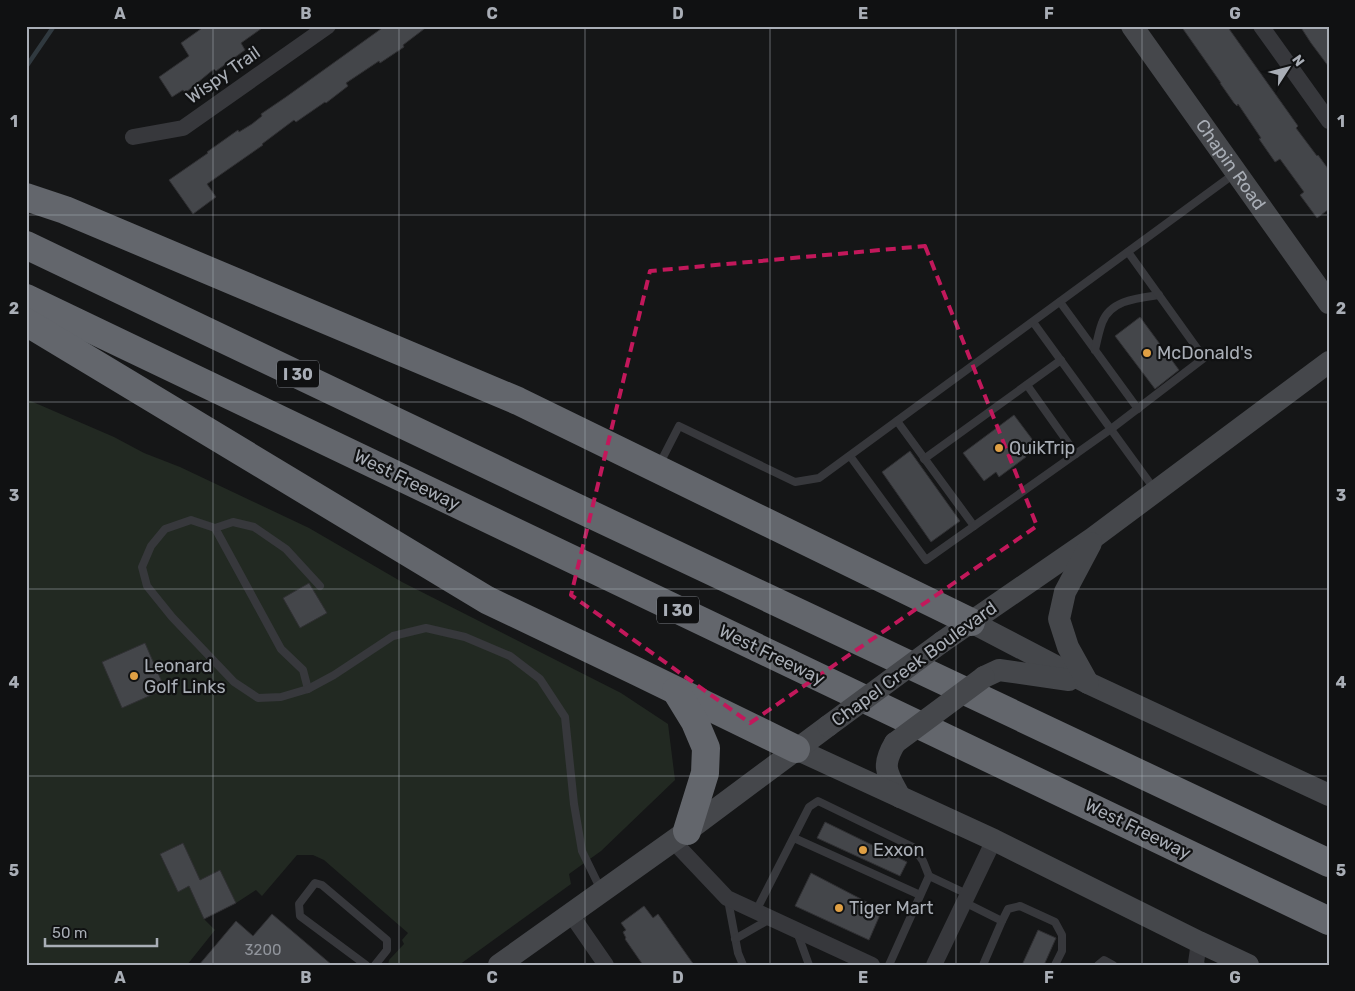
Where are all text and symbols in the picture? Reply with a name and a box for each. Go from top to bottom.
text: A [114,4,126,23]
text: B [300,4,312,23]
text: C [486,4,498,23]
text: D [672,4,684,23]
text: E [858,4,868,23]
text: F [1044,4,1054,23]
text: G [1229,4,1241,23]
street label: Wispy Trail [181,41,265,109]
north arrow [1262,42,1312,92]
text: N [1288,52,1308,70]
text: 1 [10,112,18,131]
text: 1 [1337,112,1345,131]
street label: Chapin Road [1191,115,1270,214]
text: 2 [9,299,19,318]
text: 2 [1336,299,1346,318]
place label: McDonald's [1157,342,1253,364]
marker: McDonald's [1141,347,1153,359]
road number: I 30 [277,360,319,388]
place label: QuikTrip [1009,437,1075,459]
marker: QuikTrip [993,442,1005,454]
street label: West Freeway [350,445,464,515]
text: 3 [9,486,19,505]
text: 3 [1336,486,1346,505]
road number: I 30 [657,596,699,624]
street label: Chapel Creek Boulevard [827,597,1001,731]
street label: West Freeway [715,620,829,690]
place label: Leonard Golf Links [144,655,226,698]
marker: Leonard Golf Links [128,670,140,682]
text: 4 [9,673,20,692]
text: 4 [1336,673,1347,692]
street label: West Freeway [1081,794,1195,864]
place label: Exxon [873,839,924,861]
marker: Exxon [857,844,869,856]
text: 5 [9,861,19,880]
text: 5 [1336,861,1346,880]
place label: Tiger Mart [849,897,934,919]
marker: Tiger Mart [833,902,845,914]
scale bar [45,916,158,948]
text: 50 m [52,924,87,942]
house number: 3200 [245,941,281,959]
text: A [114,968,126,987]
text: B [300,968,312,987]
text: C [486,968,498,987]
text: D [672,968,684,987]
text: E [858,968,868,987]
text: F [1044,968,1054,987]
text: G [1229,968,1241,987]

